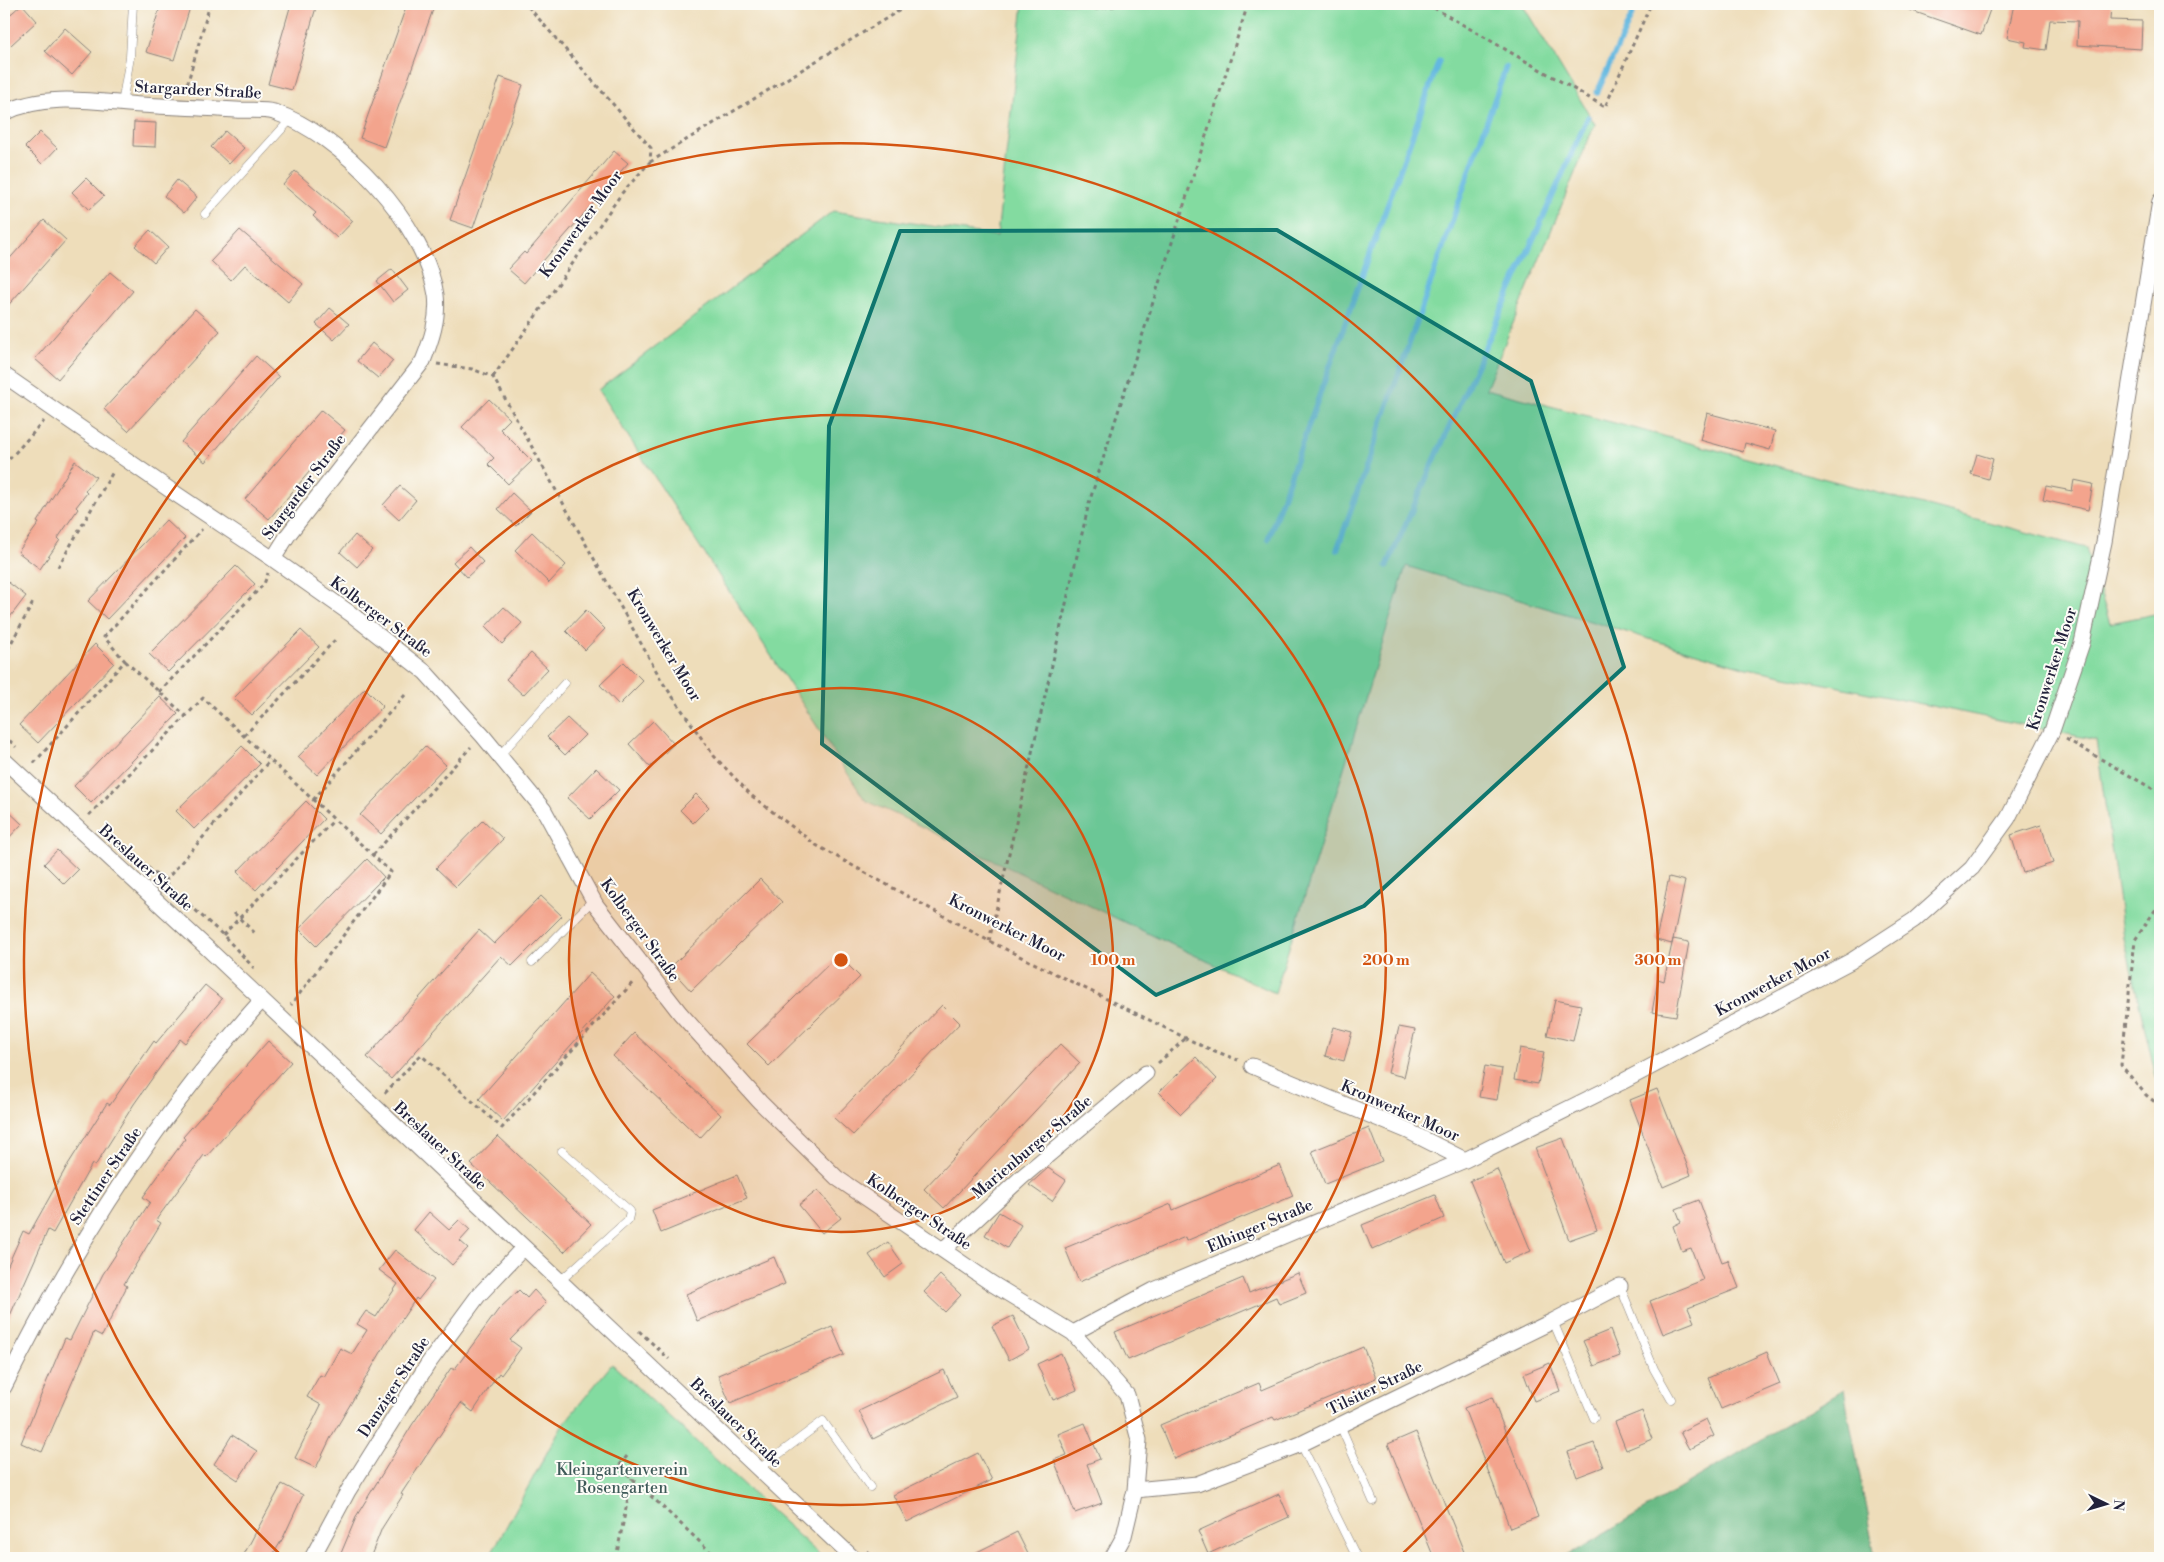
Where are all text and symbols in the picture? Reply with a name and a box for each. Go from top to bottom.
street label: Stargarder Straße [134,77,262,103]
street label: Kronwerker Moor [535,166,627,282]
street label: Stargarder Straße [258,430,350,544]
street label: Kolberger Straße [326,572,436,662]
street label: Kronwerker Moor [622,585,706,705]
street label: Kronwerker Moor [2023,605,2081,733]
street label: Breslauer Straße [94,820,197,916]
street label: Kolberger Straße [596,875,684,985]
street label: Kronwerker Moor [945,890,1069,966]
street label: Kronwerker Moor [1712,943,1834,1021]
centre of rings [832,951,850,969]
text: 100 m [1091,951,1136,970]
text: 200 m [1362,951,1410,970]
text: 300 m [1635,951,1682,970]
street label: Kronwerker Moor [1337,1076,1463,1146]
street label: Marienburger Straße [968,1091,1096,1203]
street label: Breslauer Straße [388,1097,491,1194]
street label: Stettiner Straße [66,1123,146,1229]
street label: Kolberger Straße [863,1169,975,1255]
street label: Elbinger Straße [1204,1195,1316,1257]
street label: Danziger Straße [354,1333,434,1441]
street label: Tilsiter Straße [1324,1356,1426,1420]
street label: Breslauer Straße [685,1373,786,1472]
park label: Kleingartenverein Rosengarten [556,1460,688,1498]
north arrow [2082,1480,2132,1530]
text: N [2109,1499,2127,1511]

